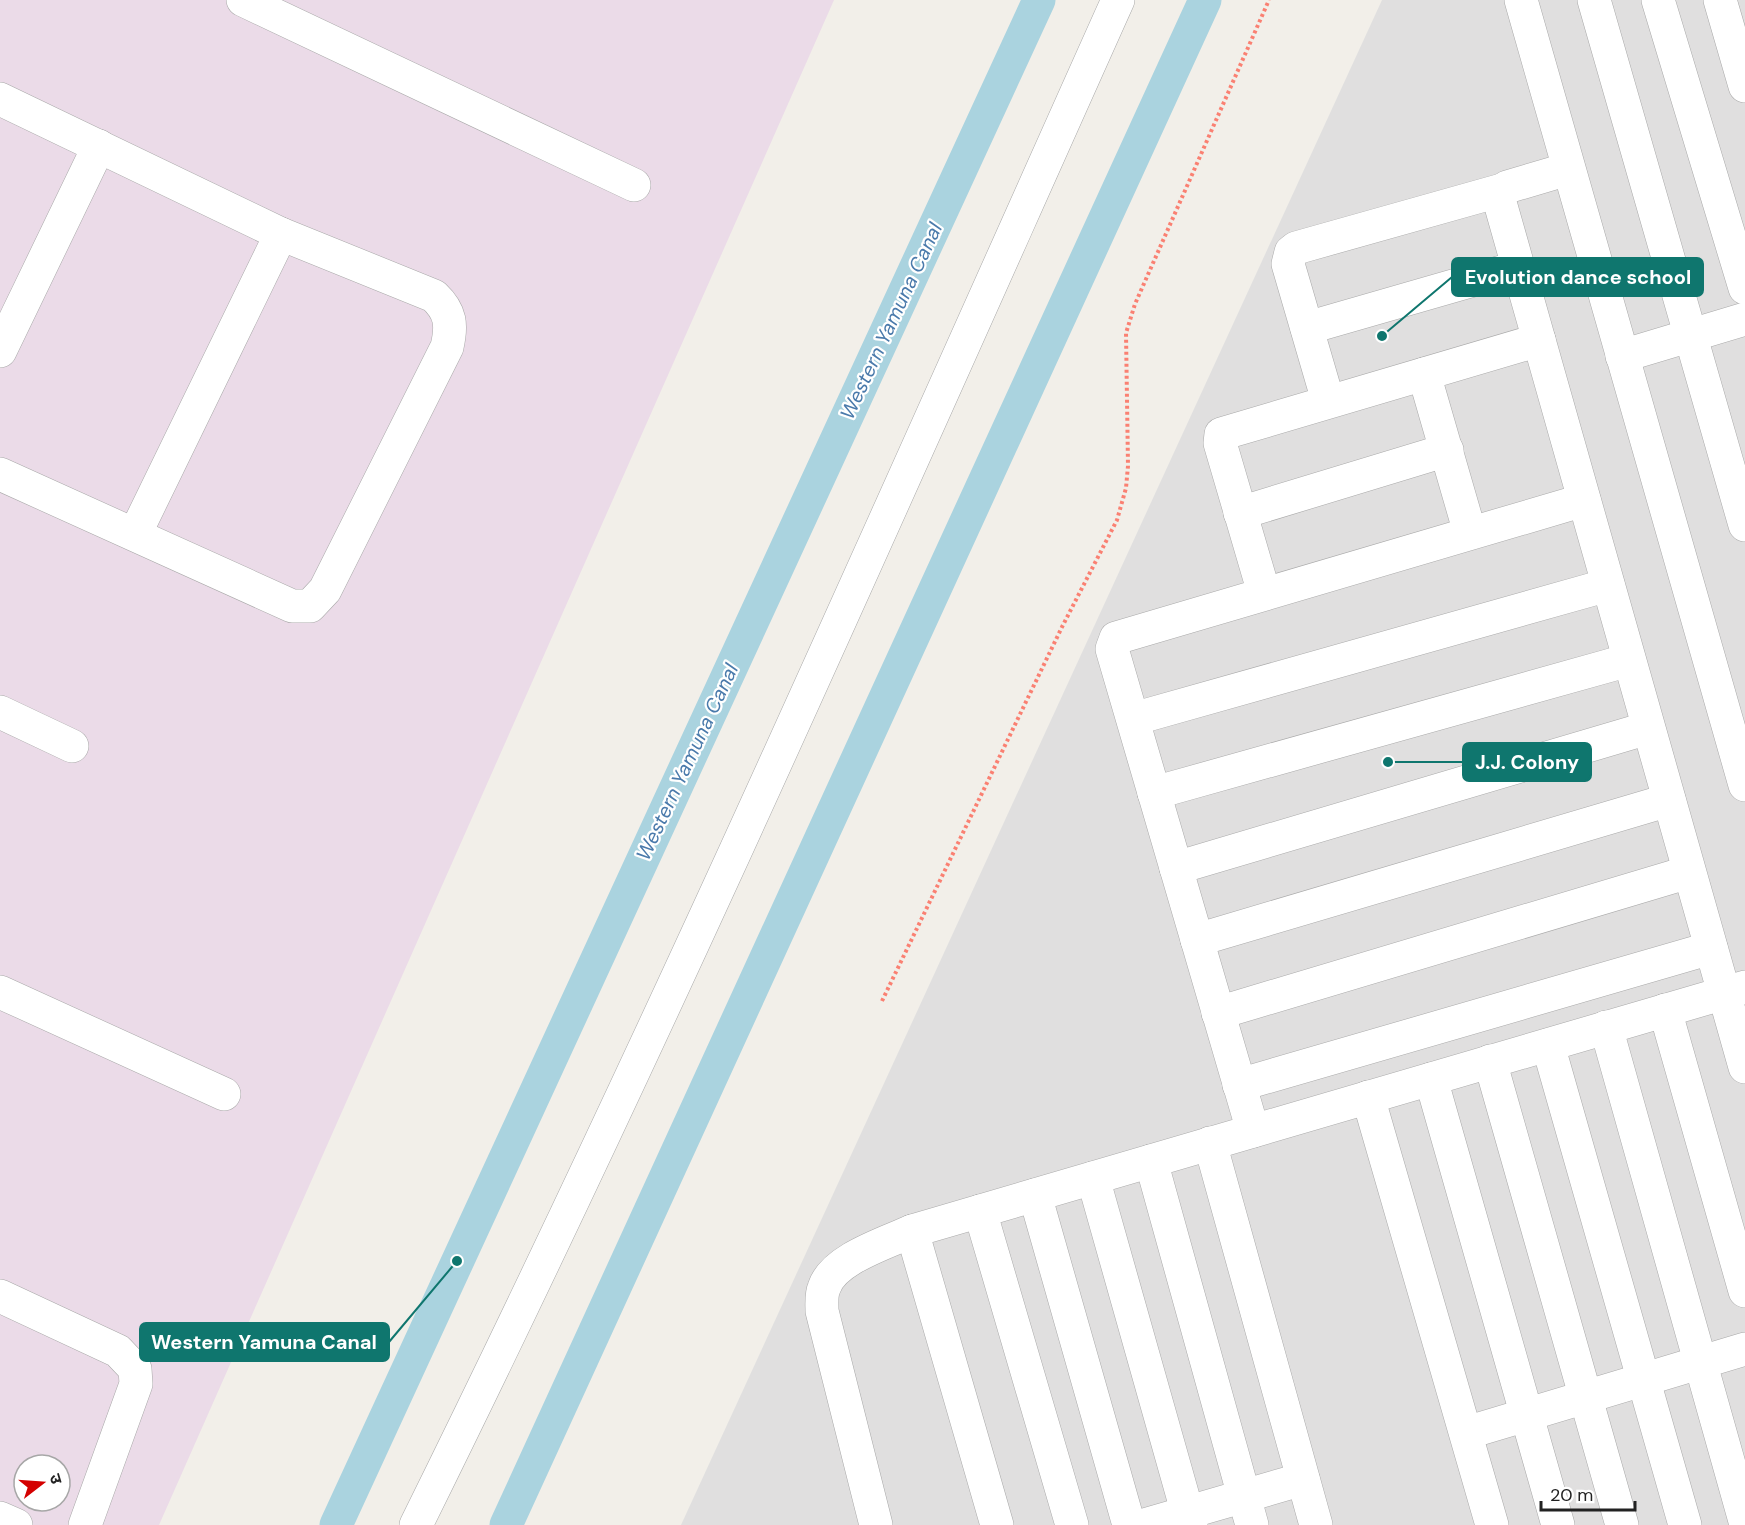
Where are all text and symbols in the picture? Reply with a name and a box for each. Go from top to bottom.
water label: Western Yamuna Canal [834,218,948,424]
callout: Evolution dance school [1452,258,1703,296]
text: Evolution dance school [1465,264,1691,290]
water label: Western Yamuna Canal [630,659,744,865]
callout: J.J. Colony [1463,743,1591,781]
text: J.J. Colony [1475,749,1579,775]
callout: Western Yamuna Canal [140,1323,389,1361]
text: Western Yamuna Canal [151,1329,377,1355]
north arrow [12,1453,72,1513]
text: उ [44,1471,67,1487]
scale bar [1541,1474,1636,1512]
text: 20 m [1550,1483,1593,1507]

